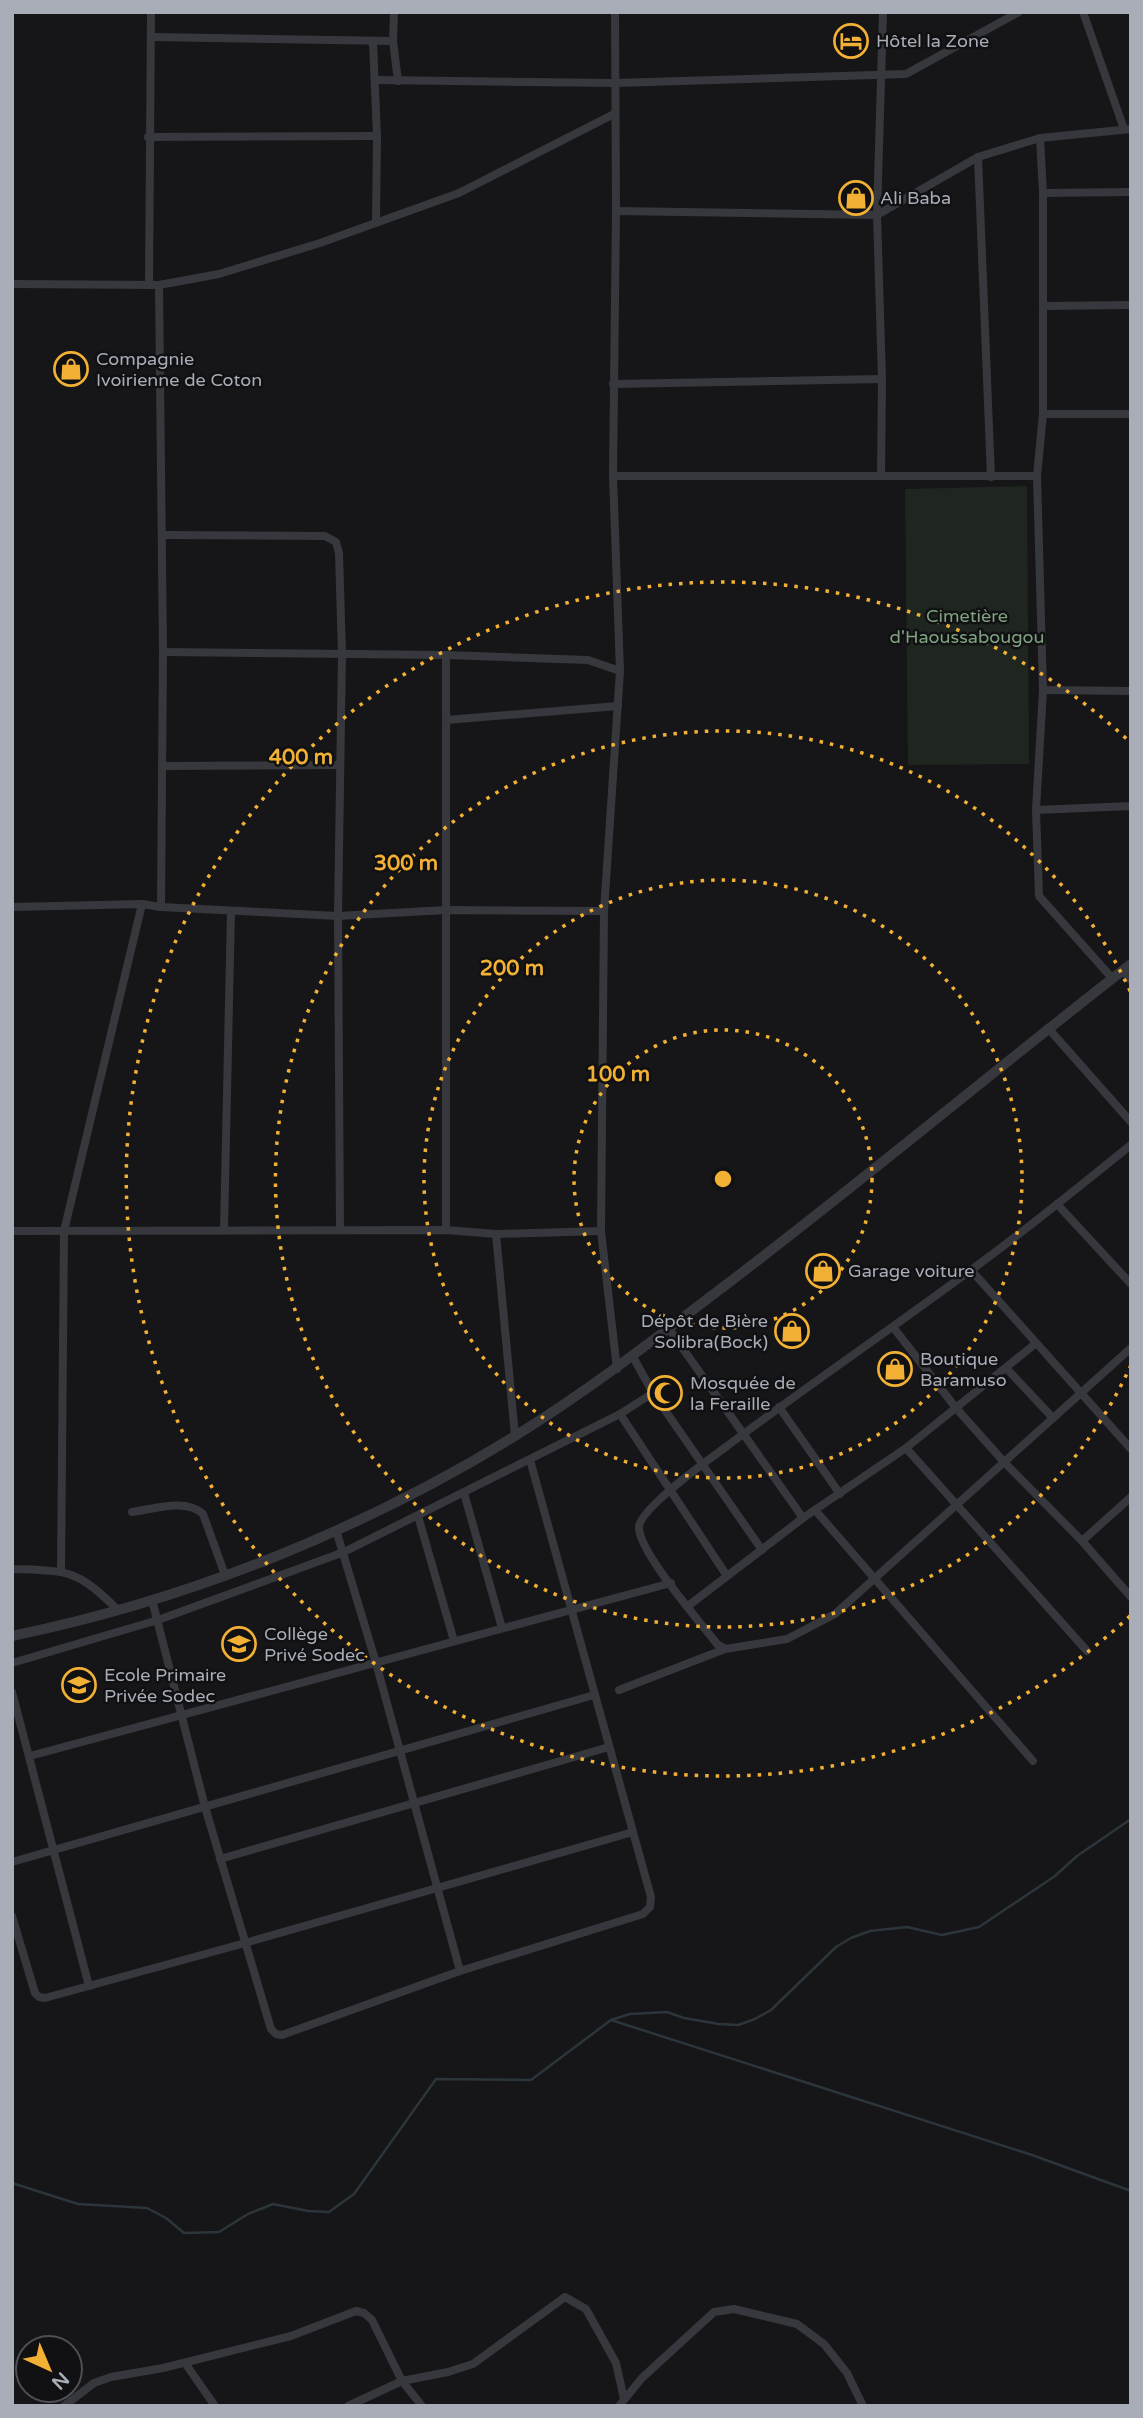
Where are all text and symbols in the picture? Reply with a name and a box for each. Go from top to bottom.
hotel icon: Hôtel la Zone [832,22,870,60]
place label: Hôtel la Zone [876,30,989,52]
shop icon: Ali Baba [837,179,875,217]
place label: Ali Baba [880,187,951,209]
place label: Compagnie Ivoirienne de Coton [96,348,262,391]
shop icon: Compagnie Ivoirienne de Coton [52,350,90,388]
park label: Cimetière d'Haoussabougou [890,605,1044,648]
text: 400 m [269,745,333,770]
text: 300 m [374,851,438,876]
text: 200 m [480,956,544,981]
text: 100 m [586,1062,650,1087]
centre of rings [711,1167,735,1191]
shop icon: Garage voiture [804,1252,842,1290]
place label: Garage voiture [848,1260,974,1282]
place label: Dépôt de Bière Solibra(Bock) [641,1310,768,1353]
shop icon: Dépôt de Bière Solibra(Bock) [773,1312,811,1350]
place label: Boutique Baramuso [920,1348,1007,1391]
shop icon: Boutique Baramuso [876,1350,914,1388]
place label: Mosquée de la Feraille [690,1372,796,1415]
mosque icon: Mosquée de la Feraille [646,1374,684,1412]
place label: Collège Privé Sodec [264,1623,365,1666]
school or university icon: Collège Privé Sodec [220,1625,258,1663]
place label: Ecole Primaire Privée Sodec [104,1664,226,1707]
school or university icon: Ecole Primaire Privée Sodec [60,1666,98,1704]
north arrow [14,2334,84,2404]
text: N [47,2367,73,2394]

